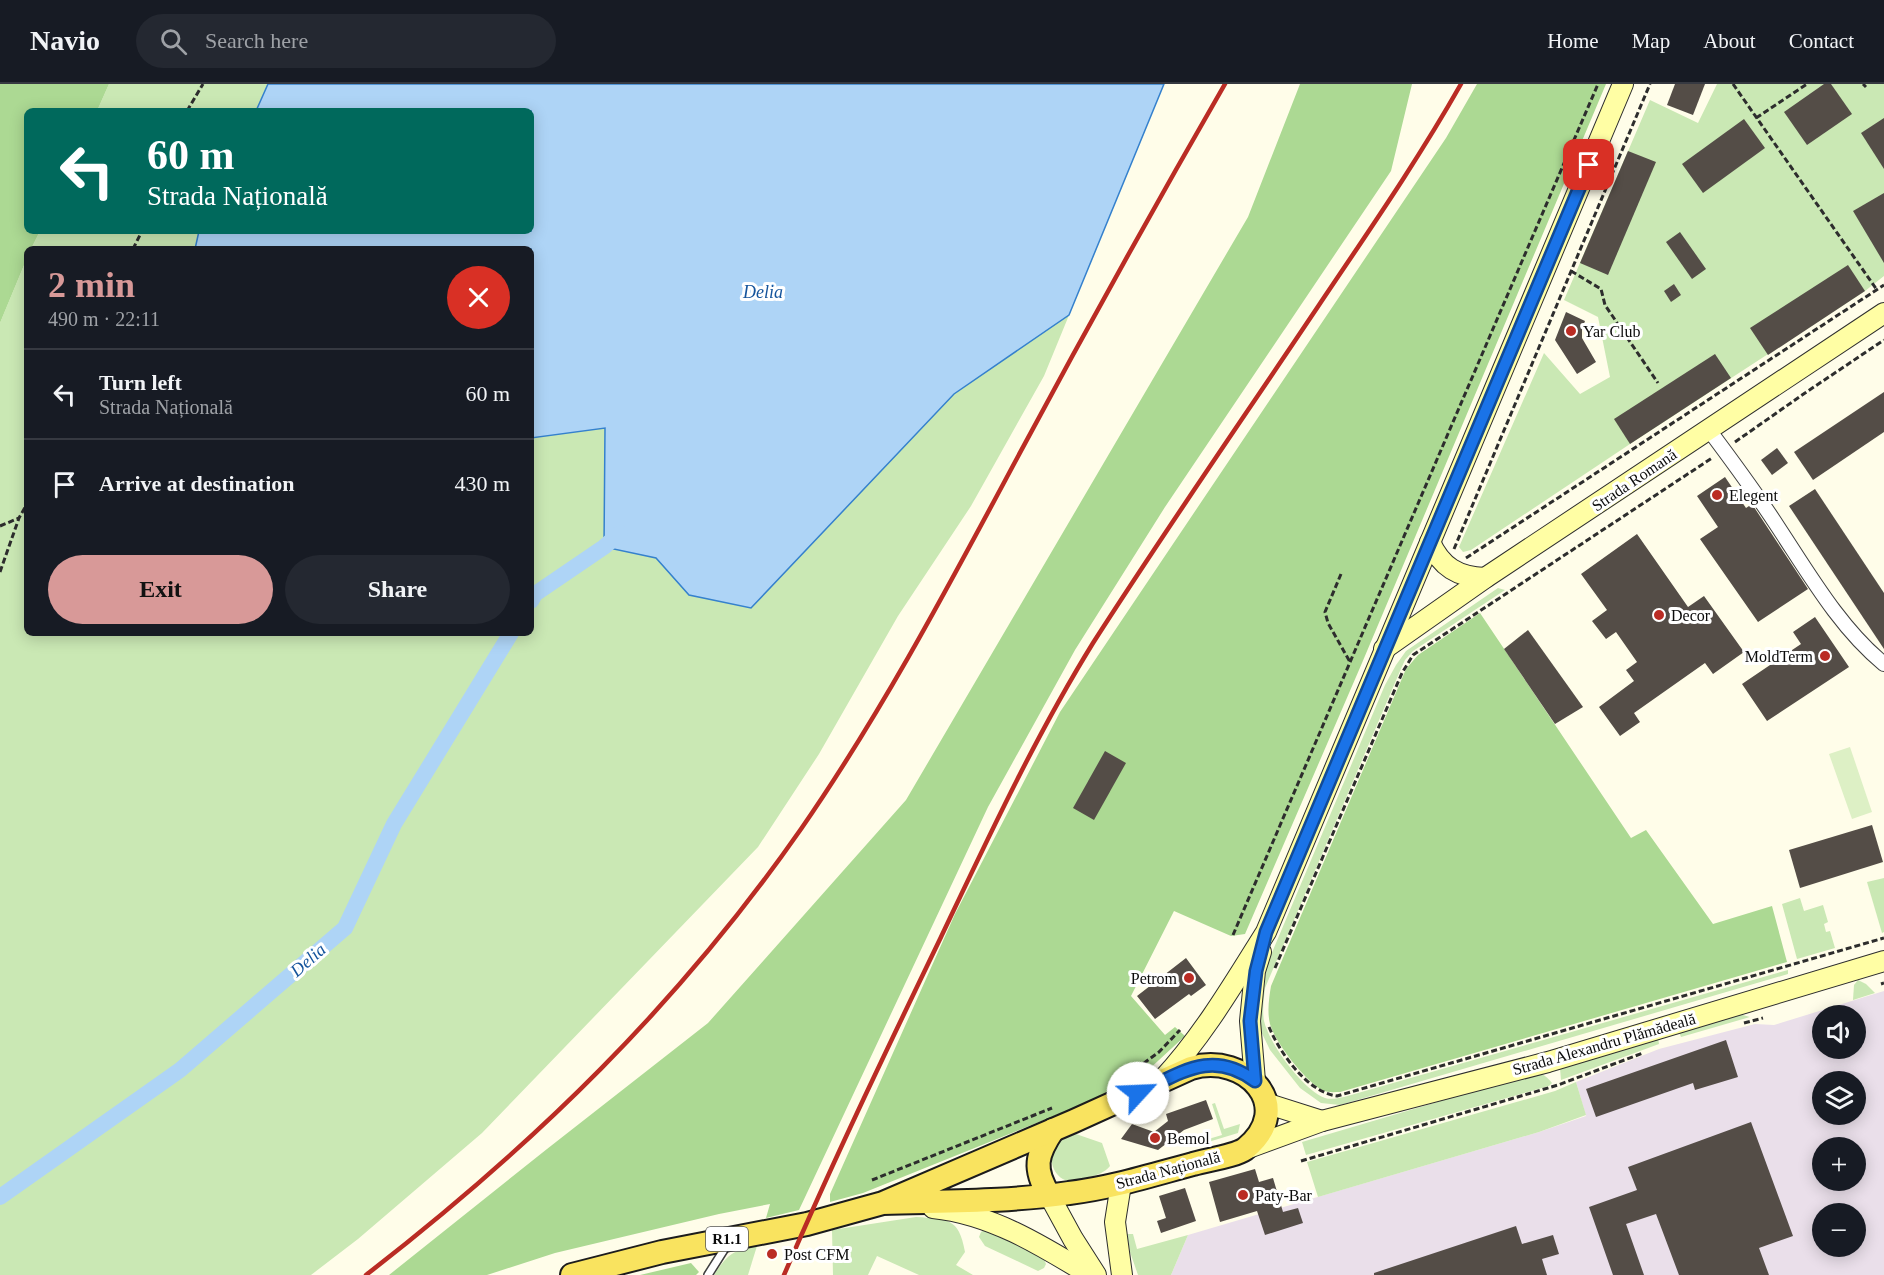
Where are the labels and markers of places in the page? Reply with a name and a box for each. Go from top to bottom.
pin [1563,139,1614,190]
place label: Yar Club [1583,323,1641,340]
marker: Yar Club [1564,324,1578,338]
place label: Elegent [1729,487,1778,505]
marker: Elegent [1710,488,1724,502]
place label: Decor [1671,607,1711,624]
marker: Decor [1652,608,1666,622]
place label: MoldTerm [1745,648,1814,665]
marker: MoldTerm [1818,649,1832,663]
place label: Petrom [1131,970,1178,987]
marker: Petrom [1182,971,1196,985]
place label: Bemol [1167,1130,1210,1147]
marker: Bemol [1148,1131,1162,1145]
place label: Paty-Bar [1255,1187,1313,1205]
marker: Paty-Bar [1236,1188,1250,1202]
place label: Post CFM [784,1246,849,1263]
marker: Post CFM [765,1247,779,1261]

